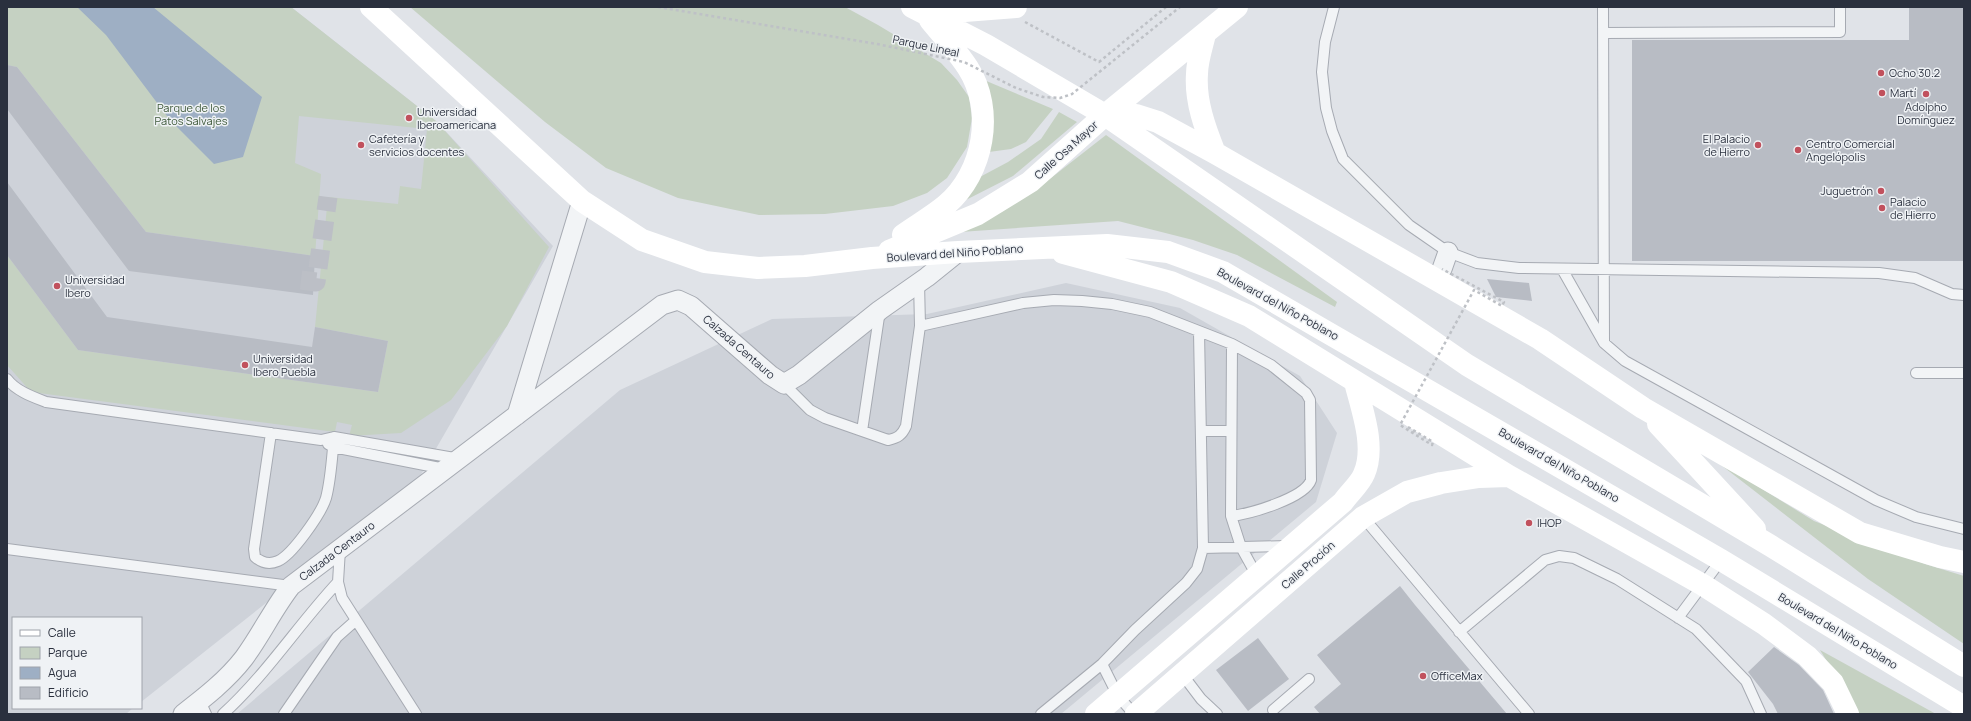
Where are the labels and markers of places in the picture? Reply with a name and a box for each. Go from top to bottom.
place label: Ocho 30.2 [1889,65,1940,80]
marker: Ocho 30.2 [1876,68,1886,78]
place label: Martí [1890,85,1917,100]
marker: Martí [1877,88,1887,98]
marker: Adolpho Domínguez [1921,89,1931,99]
place label: Adolpho Domínguez [1897,99,1955,127]
place label: Universidad Iberoamericana [417,104,496,132]
marker: Universidad Iberoamericana [404,113,414,123]
place label: Cafetería y servicios docentes [369,131,465,159]
place label: El Palacio de Hierro [1703,131,1750,159]
place label: Centro Comercial Angelópolis [1806,136,1895,164]
marker: Cafetería y servicios docentes [356,140,366,150]
marker: El Palacio de Hierro [1753,140,1763,150]
marker: Centro Comercial Angelópolis [1793,145,1803,155]
place label: Juguetrón [1821,183,1873,198]
marker: Juguetrón [1876,186,1886,196]
place label: Palacio de Hierro [1890,194,1936,222]
marker: Palacio de Hierro [1877,203,1887,213]
place label: Universidad Ibero [65,272,125,300]
marker: Universidad Ibero [52,281,62,291]
place label: Universidad Ibero Puebla [253,351,316,379]
marker: Universidad Ibero Puebla [240,360,250,370]
place label: IHOP [1537,515,1562,530]
marker: IHOP [1524,518,1534,528]
place label: OfficeMax [1431,668,1483,683]
marker: OfficeMax [1418,671,1428,681]

